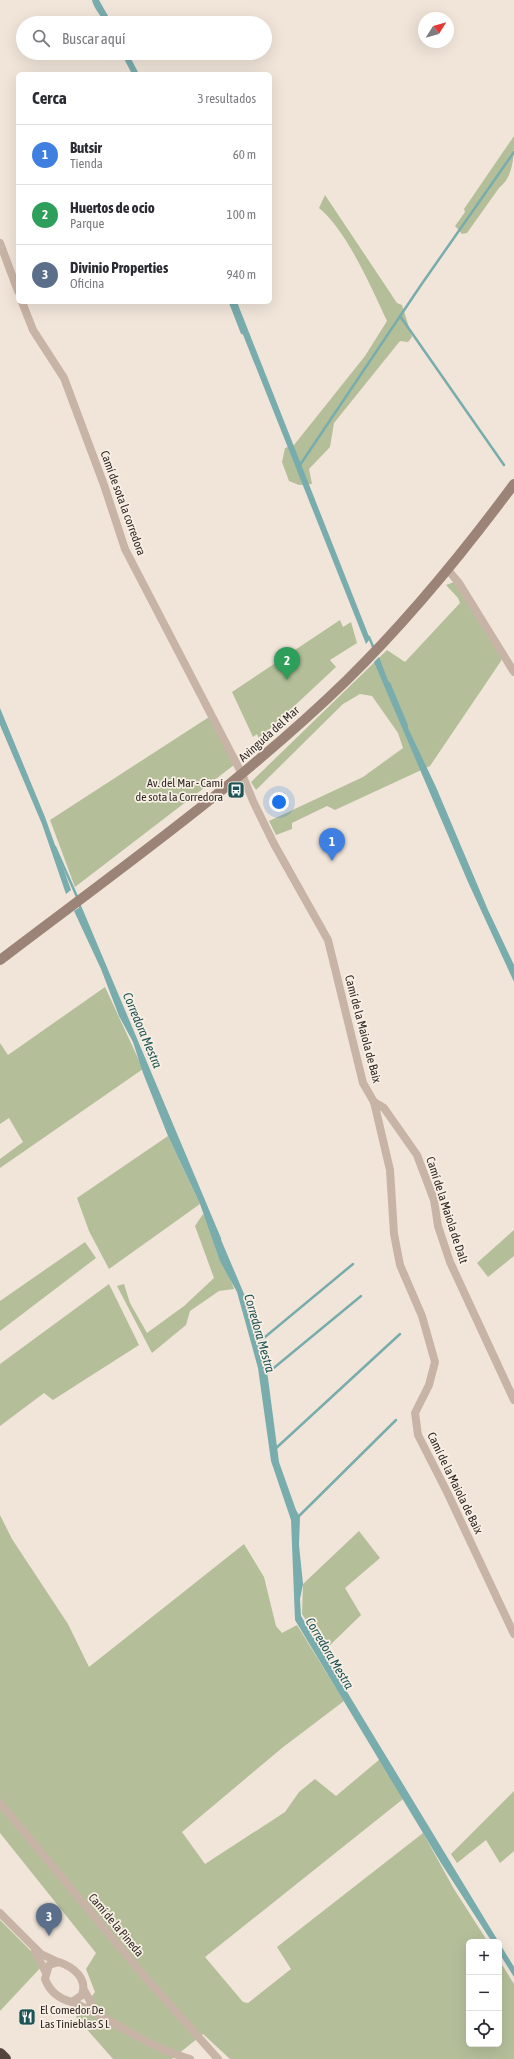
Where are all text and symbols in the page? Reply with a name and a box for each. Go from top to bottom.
north arrow [418,12,454,48]
search box [16,16,272,60]
icon: search [30,27,52,49]
text: Buscar aquí [62,30,125,47]
text: Cerca [32,88,67,108]
text: 3 resultados [197,91,256,106]
text: Butsir [70,139,102,156]
text: 1 [42,147,48,162]
text: 60 m [233,147,256,162]
text: Tienda [70,156,103,171]
text: Huertos de ocio [70,199,155,216]
text: 2 [42,207,48,222]
text: 100 m [227,207,256,222]
text: Parque [70,216,104,231]
text: Divinio Properties [70,259,168,276]
text: 3 [42,267,48,282]
text: 940 m [227,267,256,282]
text: Oficina [70,276,104,291]
street label: Camí de sota la corredora [98,449,148,557]
pin: 2 [274,647,300,680]
street label: Avinguda del Mar [236,703,302,765]
place label: Av. del Mar - Camí de sota la Corredora [136,776,223,804]
bus stop icon: Av. del Mar - Camí de sota la Corredora [226,780,246,800]
your location [269,792,289,812]
pin: 1 [319,828,345,861]
street label: Camí de la Maiola de Baix [342,973,384,1085]
water label: Corredora Mestra [120,990,165,1070]
street label: Camí de la Maiola de Dalt [423,1155,471,1266]
water label: Corredora Mestra [241,1292,278,1374]
street label: Camí de la Maiola de Baix [424,1430,486,1536]
water label: Corredora Mestra [302,1615,357,1692]
street label: Camí de la Pineda [86,1891,146,1959]
pin: 3 [36,1903,62,1936]
map controls [466,1939,502,2047]
button: + [466,1939,502,1975]
button: − [466,1975,502,2011]
place label: El Comedor De Las Tinieblas S L [40,2003,110,2031]
restaurant icon: El Comedor De Las Tinieblas S L [17,2007,37,2027]
button: locate [466,2011,502,2047]

